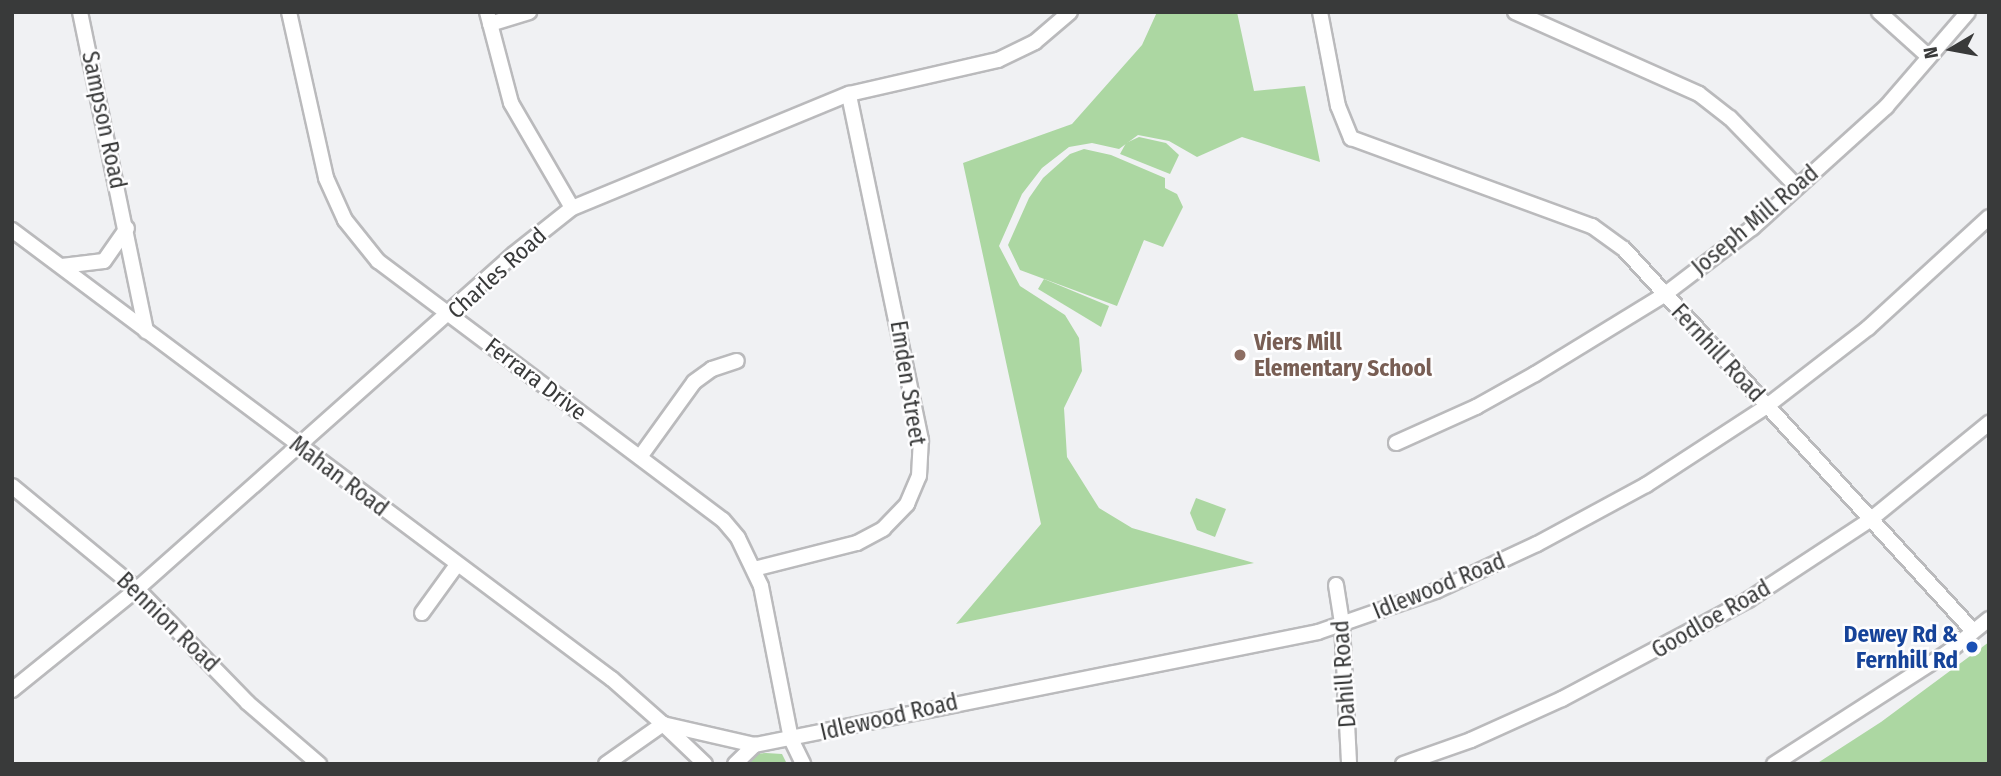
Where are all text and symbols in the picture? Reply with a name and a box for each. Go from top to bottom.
north arrow [1917,14,1987,84]
text: N [1919,45,1943,60]
street label: Sampson Road [76,49,132,191]
street label: Joseph Mill Road [1686,159,1824,281]
street label: Charles Road [442,222,552,324]
street label: Fernhill Road [1666,298,1770,408]
street label: Emden Street [885,319,931,447]
place label: Viers Mill Elementary School [1254,328,1432,382]
street label: Ferrara Drive [480,332,592,426]
marker: Viers Mill Elementary School [1232,347,1248,363]
street label: Mahan Road [284,430,394,522]
street label: Idlewood Road [1369,547,1509,625]
street label: Bennion Road [111,566,225,678]
street label: Goodloe Road [1647,574,1775,664]
street label: Dahill Road [1326,619,1362,729]
place label: Dewey Rd & Fernhill Rd [1844,620,1958,674]
marker: Dewey Rd & Fernhill Rd [1964,639,1980,655]
street label: Idlewood Road [818,688,960,746]

